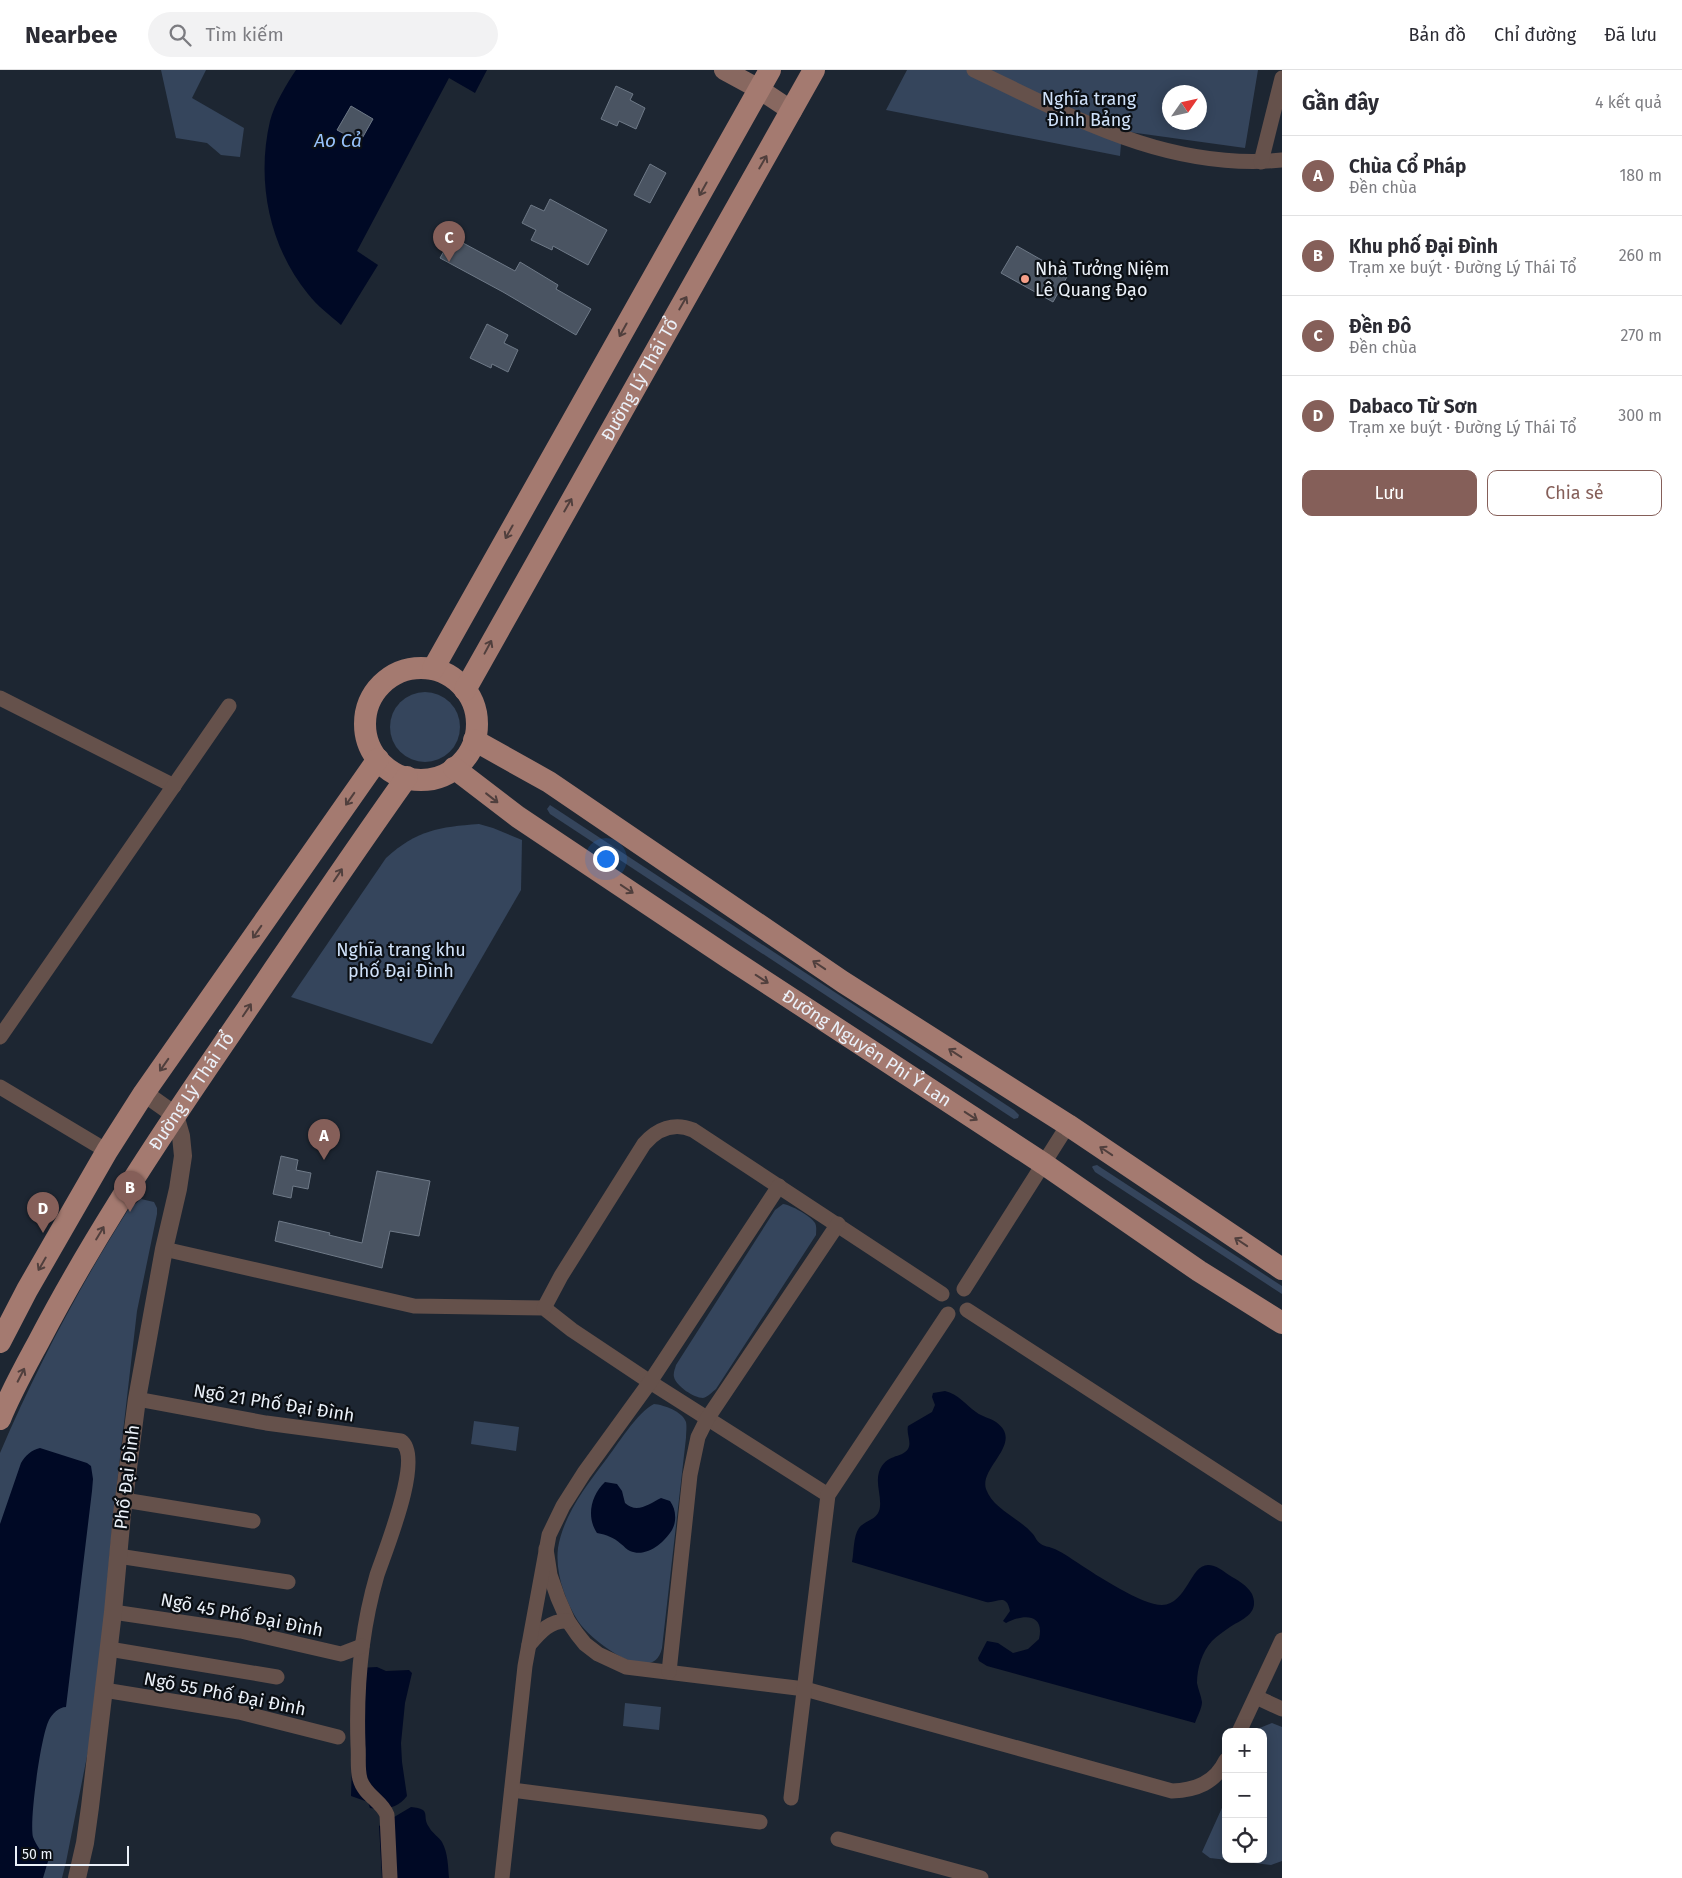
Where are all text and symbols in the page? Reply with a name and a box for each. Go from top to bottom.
search box [148,12,498,57]
text: Nearbee [25,21,118,49]
icon: search [166,21,194,49]
text: Tìm kiếm [206,23,284,46]
text: Bản đồ [1409,24,1466,46]
text: Chỉ đường [1494,24,1576,46]
text: Đã lưu [1604,24,1657,46]
north arrow [1162,85,1207,130]
park label: Nghĩa trang Đình Bảng [1042,88,1137,131]
text: Gần đây [1302,90,1379,116]
text: 4 kết quả [1595,93,1662,112]
water label: Ao Cả [313,129,362,152]
one-way arrow [758,155,768,169]
text: Chùa Cổ Pháp [1349,155,1466,178]
text: A [1313,166,1323,185]
text: 180 m [1619,166,1662,185]
text: Đền chùa [1349,178,1417,197]
one-way arrow [698,181,708,196]
pin: C [433,221,465,262]
text: Khu phố Đại Đình [1349,235,1498,258]
text: B [1313,246,1323,265]
text: 260 m [1619,246,1662,265]
place label: Nhà Tưởng Niệm Lê Quang Đạo [1035,258,1169,301]
text: Trạm xe buýt · Đường Lý Thái Tổ [1349,258,1577,277]
marker: Nhà Tưởng Niệm Lê Quang Đạo [1019,273,1031,285]
one-way arrow [678,297,688,311]
street label: Đường Lý Thái Tổ [596,314,683,445]
text: Đền Đô [1349,315,1411,338]
one-way arrow [618,322,627,337]
text: C [1313,326,1323,345]
text: 270 m [1620,326,1662,345]
text: Đền chùa [1349,338,1417,357]
text: Dabaco Từ Sơn [1349,395,1477,418]
text: D [1313,406,1323,425]
text: 300 m [1618,406,1662,425]
text: Trạm xe buýt · Đường Lý Thái Tổ [1349,418,1577,437]
button: Lưu [1302,470,1477,516]
button: Chia sẻ [1487,470,1662,516]
one-way arrow [563,498,573,513]
one-way arrow [504,525,514,540]
one-way arrow [484,640,493,655]
one-way arrow [345,792,355,806]
one-way arrow [486,793,499,804]
your location [593,846,619,872]
one-way arrow [333,869,343,883]
one-way arrow [620,884,634,895]
one-way arrow [252,925,262,939]
park label: Nghĩa trang khu phố Đại Đình [336,939,466,982]
one-way arrow [812,960,826,970]
one-way arrow [755,975,769,985]
street label: Đường Nguyên Phi Ỷ Lan [778,985,956,1111]
one-way arrow [241,1003,252,1017]
street label: Đường Lý Thái Tổ [144,1028,239,1154]
one-way arrow [949,1048,963,1058]
one-way arrow [159,1058,169,1072]
one-way arrow [964,1111,978,1121]
pin: A [308,1119,340,1160]
one-way arrow [1100,1146,1114,1156]
pin: B [114,1171,146,1212]
pin: D [27,1192,59,1233]
one-way arrow [95,1227,105,1241]
one-way arrow [1234,1237,1248,1247]
one-way arrow [37,1256,47,1270]
one-way arrow [16,1368,26,1383]
street label: Ngõ 21 Phố Đại Đình [192,1379,356,1427]
street label: Phố Đại Đình [110,1423,144,1531]
street label: Ngõ 45 Phố Đại Đình [159,1588,325,1642]
street label: Ngõ 55 Phố Đại Đình [142,1668,308,1720]
map controls [1222,1728,1267,1863]
button: + [1222,1728,1267,1773]
button: − [1222,1773,1267,1818]
button: locate [1222,1818,1267,1863]
scale bar [15,1843,129,1866]
text: 50 m [22,1846,53,1863]

